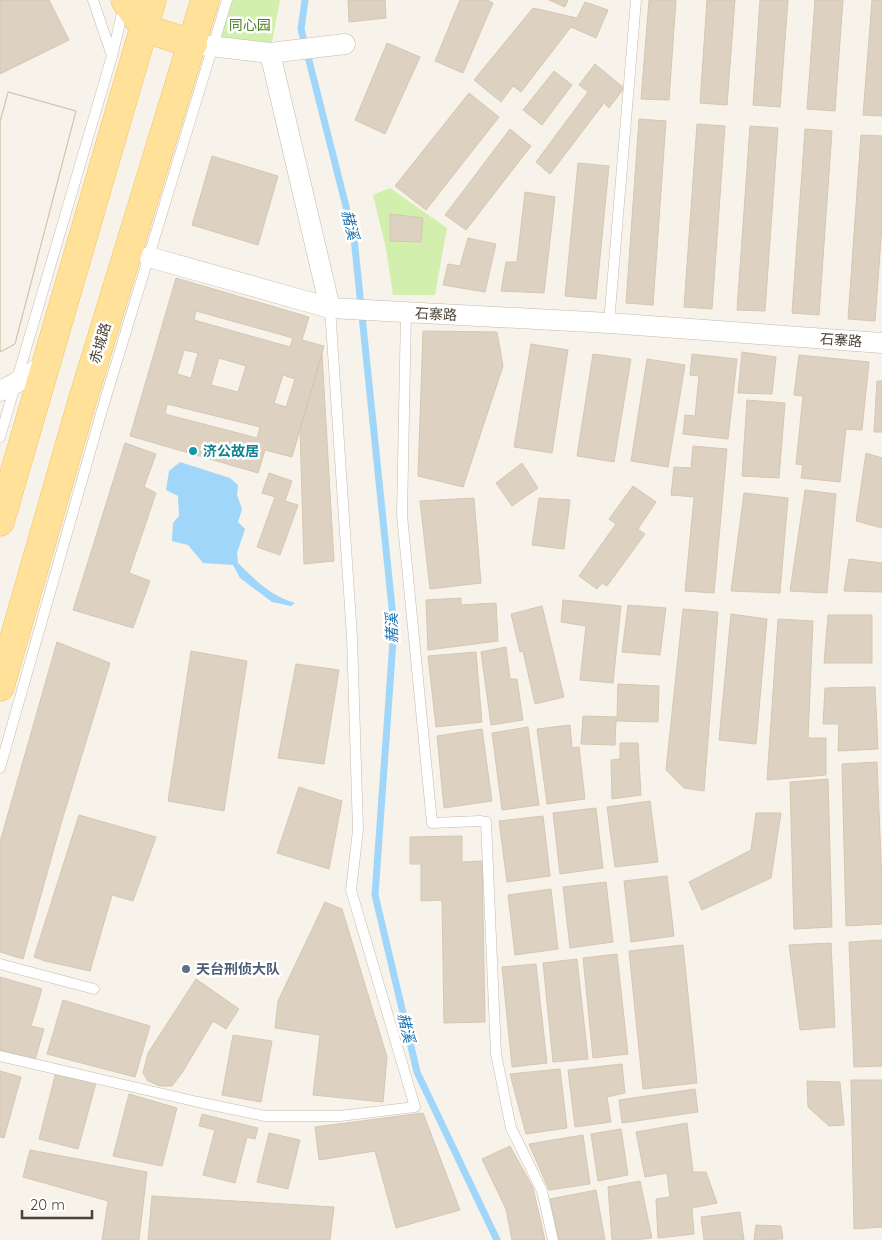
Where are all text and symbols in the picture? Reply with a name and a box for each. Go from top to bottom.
park label: 同心园 [229,16,271,34]
water label: 赭溪 [338,208,364,244]
street label: 石寨路 [415,304,457,324]
street label: 赤城路 [85,320,115,366]
street label: 石寨路 [819,330,863,350]
place label: 济公故居 [203,442,259,460]
marker: 济公故居 [187,445,199,457]
water label: 赭溪 [382,611,401,643]
place label: 天台刑侦大队 [196,960,280,978]
marker: 天台刑侦大队 [180,963,192,975]
water label: 赭溪 [394,1011,420,1047]
scale bar [22,1188,92,1220]
text: 20 m [30,1195,65,1214]

